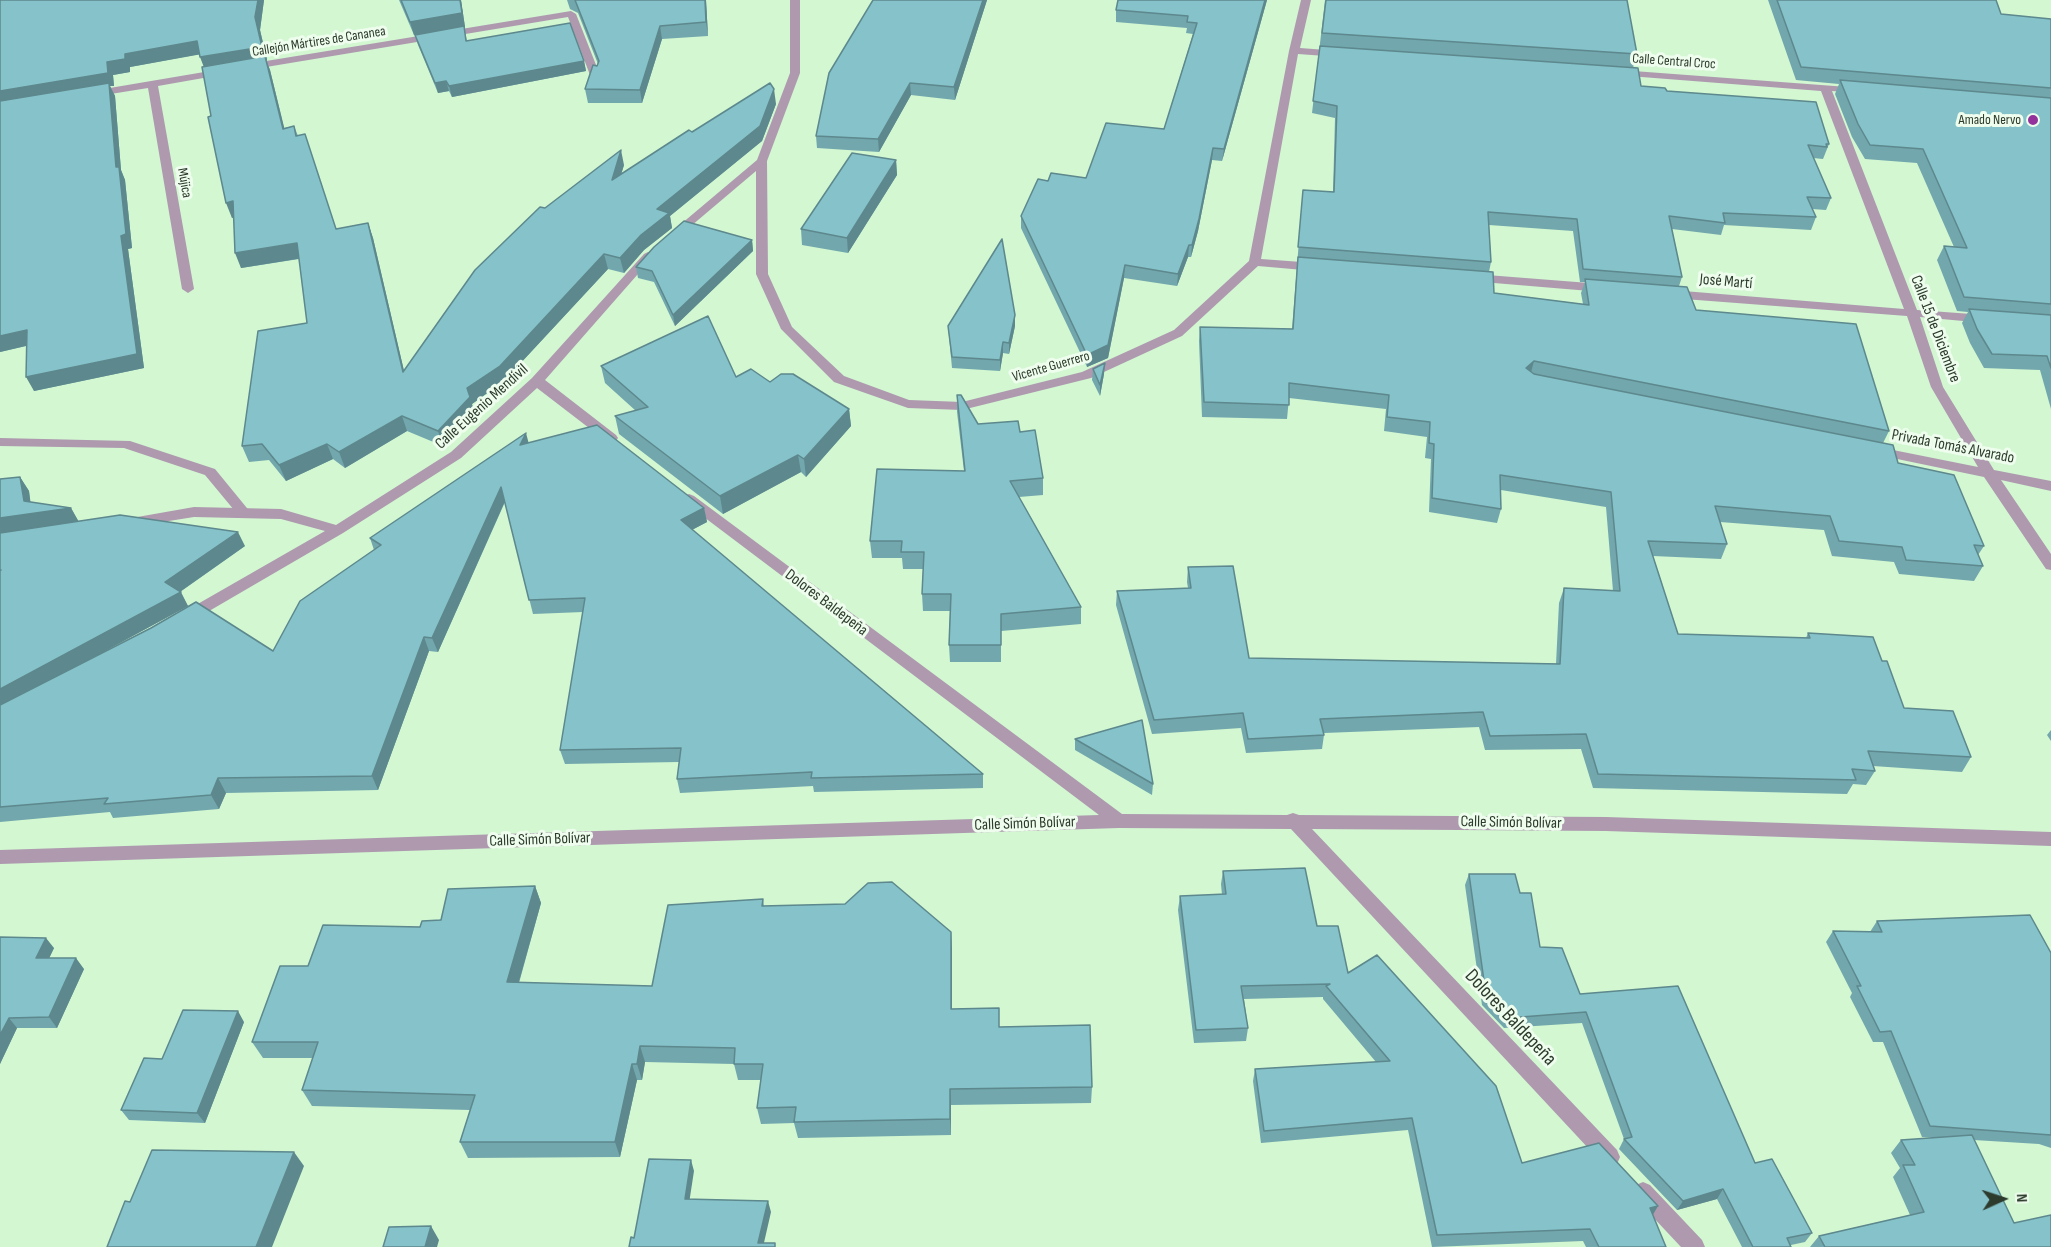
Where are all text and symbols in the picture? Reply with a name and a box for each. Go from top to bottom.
street label: Callejón Mártires de Cananea [251,23,387,61]
street label: Calle Central Croc [1632,51,1716,73]
place label: Amado Nervo [1958,112,2021,128]
marker: Amado Nervo [2026,113,2040,127]
street label: Mújica [173,167,195,199]
street label: José Martí [1699,270,1753,294]
street label: Calle 15 de Diciembre [1906,273,1964,385]
street label: Vicente Guerrero [1010,348,1092,386]
street label: Calle Eugenio Mendivil [432,360,532,454]
street label: Privada Tomás Alvarado [1890,426,2016,468]
street label: Dolores Baldepeña [781,566,871,640]
street label: Calle Simón Bolívar [974,813,1076,835]
street label: Calle Simón Bolívar [1460,813,1562,833]
street label: Calle Simón Bolívar [489,829,591,851]
street label: Dolores Baldepeña [1459,965,1561,1071]
north arrow [1973,1169,2033,1229]
text: N [2012,1193,2031,1203]

